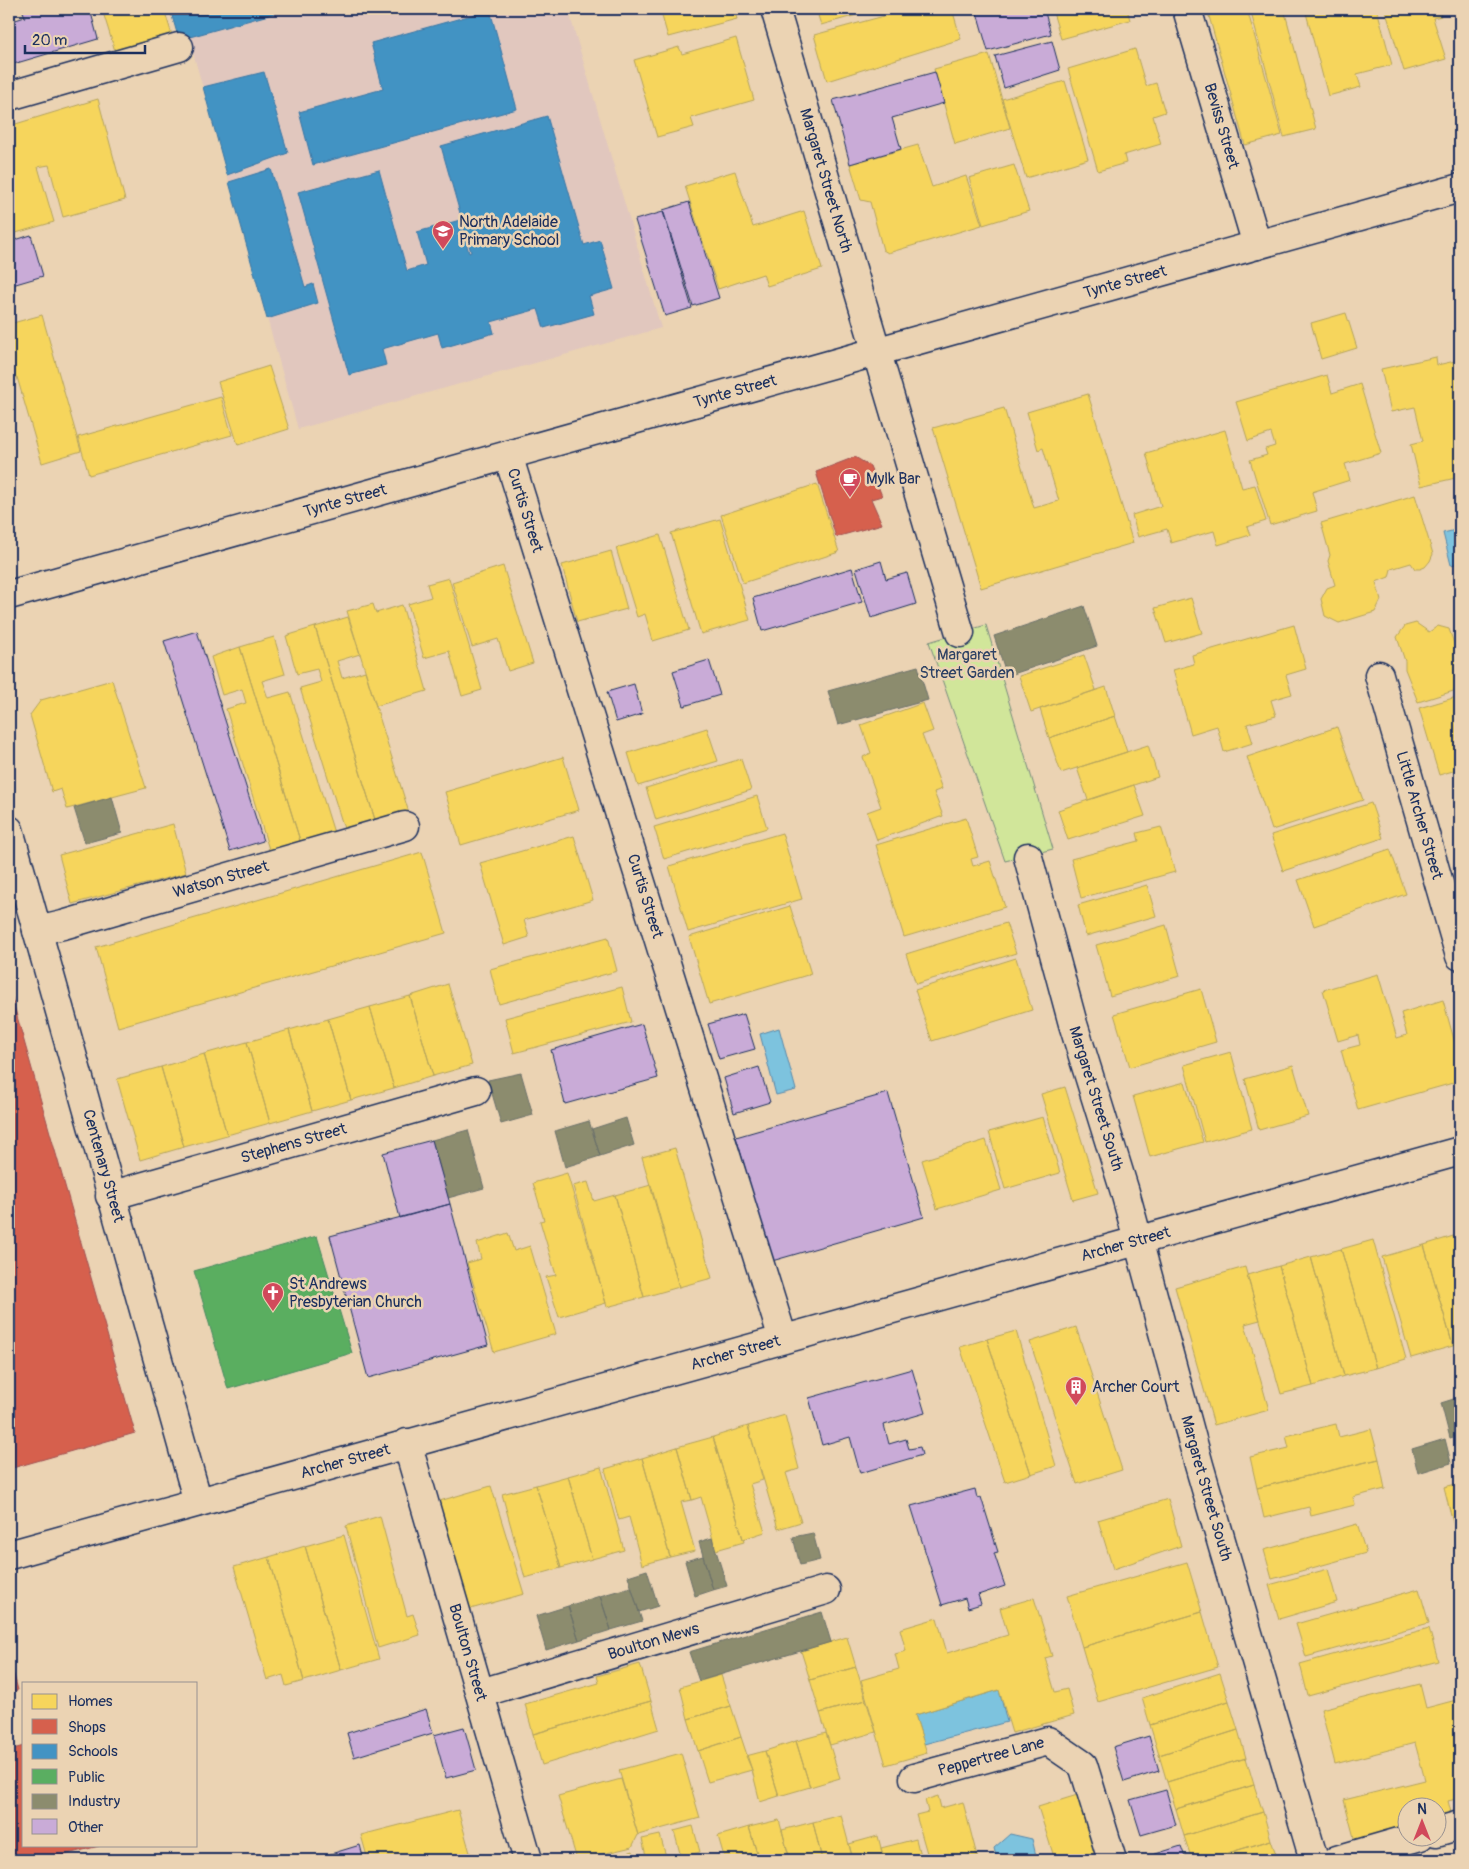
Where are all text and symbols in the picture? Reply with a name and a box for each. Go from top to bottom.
scale bar [25,22,145,54]
text: 20 m [32,31,67,50]
street label: Beviss Street [1200,81,1244,172]
street label: Margaret Street North [795,106,857,255]
place label: North Adelaide Primary School [459,212,559,250]
school or university icon: North Adelaide Primary School [431,219,455,250]
street label: Tynte Street [1081,261,1169,303]
street label: Tynte Street [691,370,779,413]
street label: Curtis Street [503,466,548,555]
cafe icon: Mylk Bar [838,467,862,498]
place label: Mylk Bar [866,469,921,489]
street label: Tynte Street [301,479,389,522]
park label: Margaret Street Garden [920,645,1014,683]
street label: Little Archer Street [1392,749,1448,882]
street label: Curtis Street [623,852,668,941]
street label: Watson Street [171,856,272,903]
street label: Margaret Street South [1064,1024,1128,1173]
street label: Centenary Street [78,1107,129,1225]
street label: Stephens Street [238,1119,349,1168]
street label: Archer Street [1078,1222,1173,1266]
place label: St Andrews Presbyterian Church [289,1274,422,1312]
church icon: St Andrews Presbyterian Church [261,1281,285,1312]
street label: Archer Street [688,1331,783,1375]
building icon: Archer Court [1064,1375,1088,1406]
place label: Archer Court [1092,1377,1180,1397]
street label: Margaret Street South [1176,1413,1236,1563]
street label: Archer Street [298,1439,393,1483]
street label: Boulton Street [444,1601,491,1704]
street label: Boulton Mews [605,1618,702,1665]
legend [22,1682,198,1846]
text: Homes [68,1692,113,1711]
text: Shops [68,1718,106,1737]
street label: Peppertree Lane [936,1732,1047,1781]
text: Schools [68,1742,118,1761]
text: Public [68,1768,105,1787]
text: Industry [68,1792,121,1811]
north arrow [1396,1796,1446,1846]
text: N [1417,1801,1427,1818]
text: Other [68,1818,104,1837]

